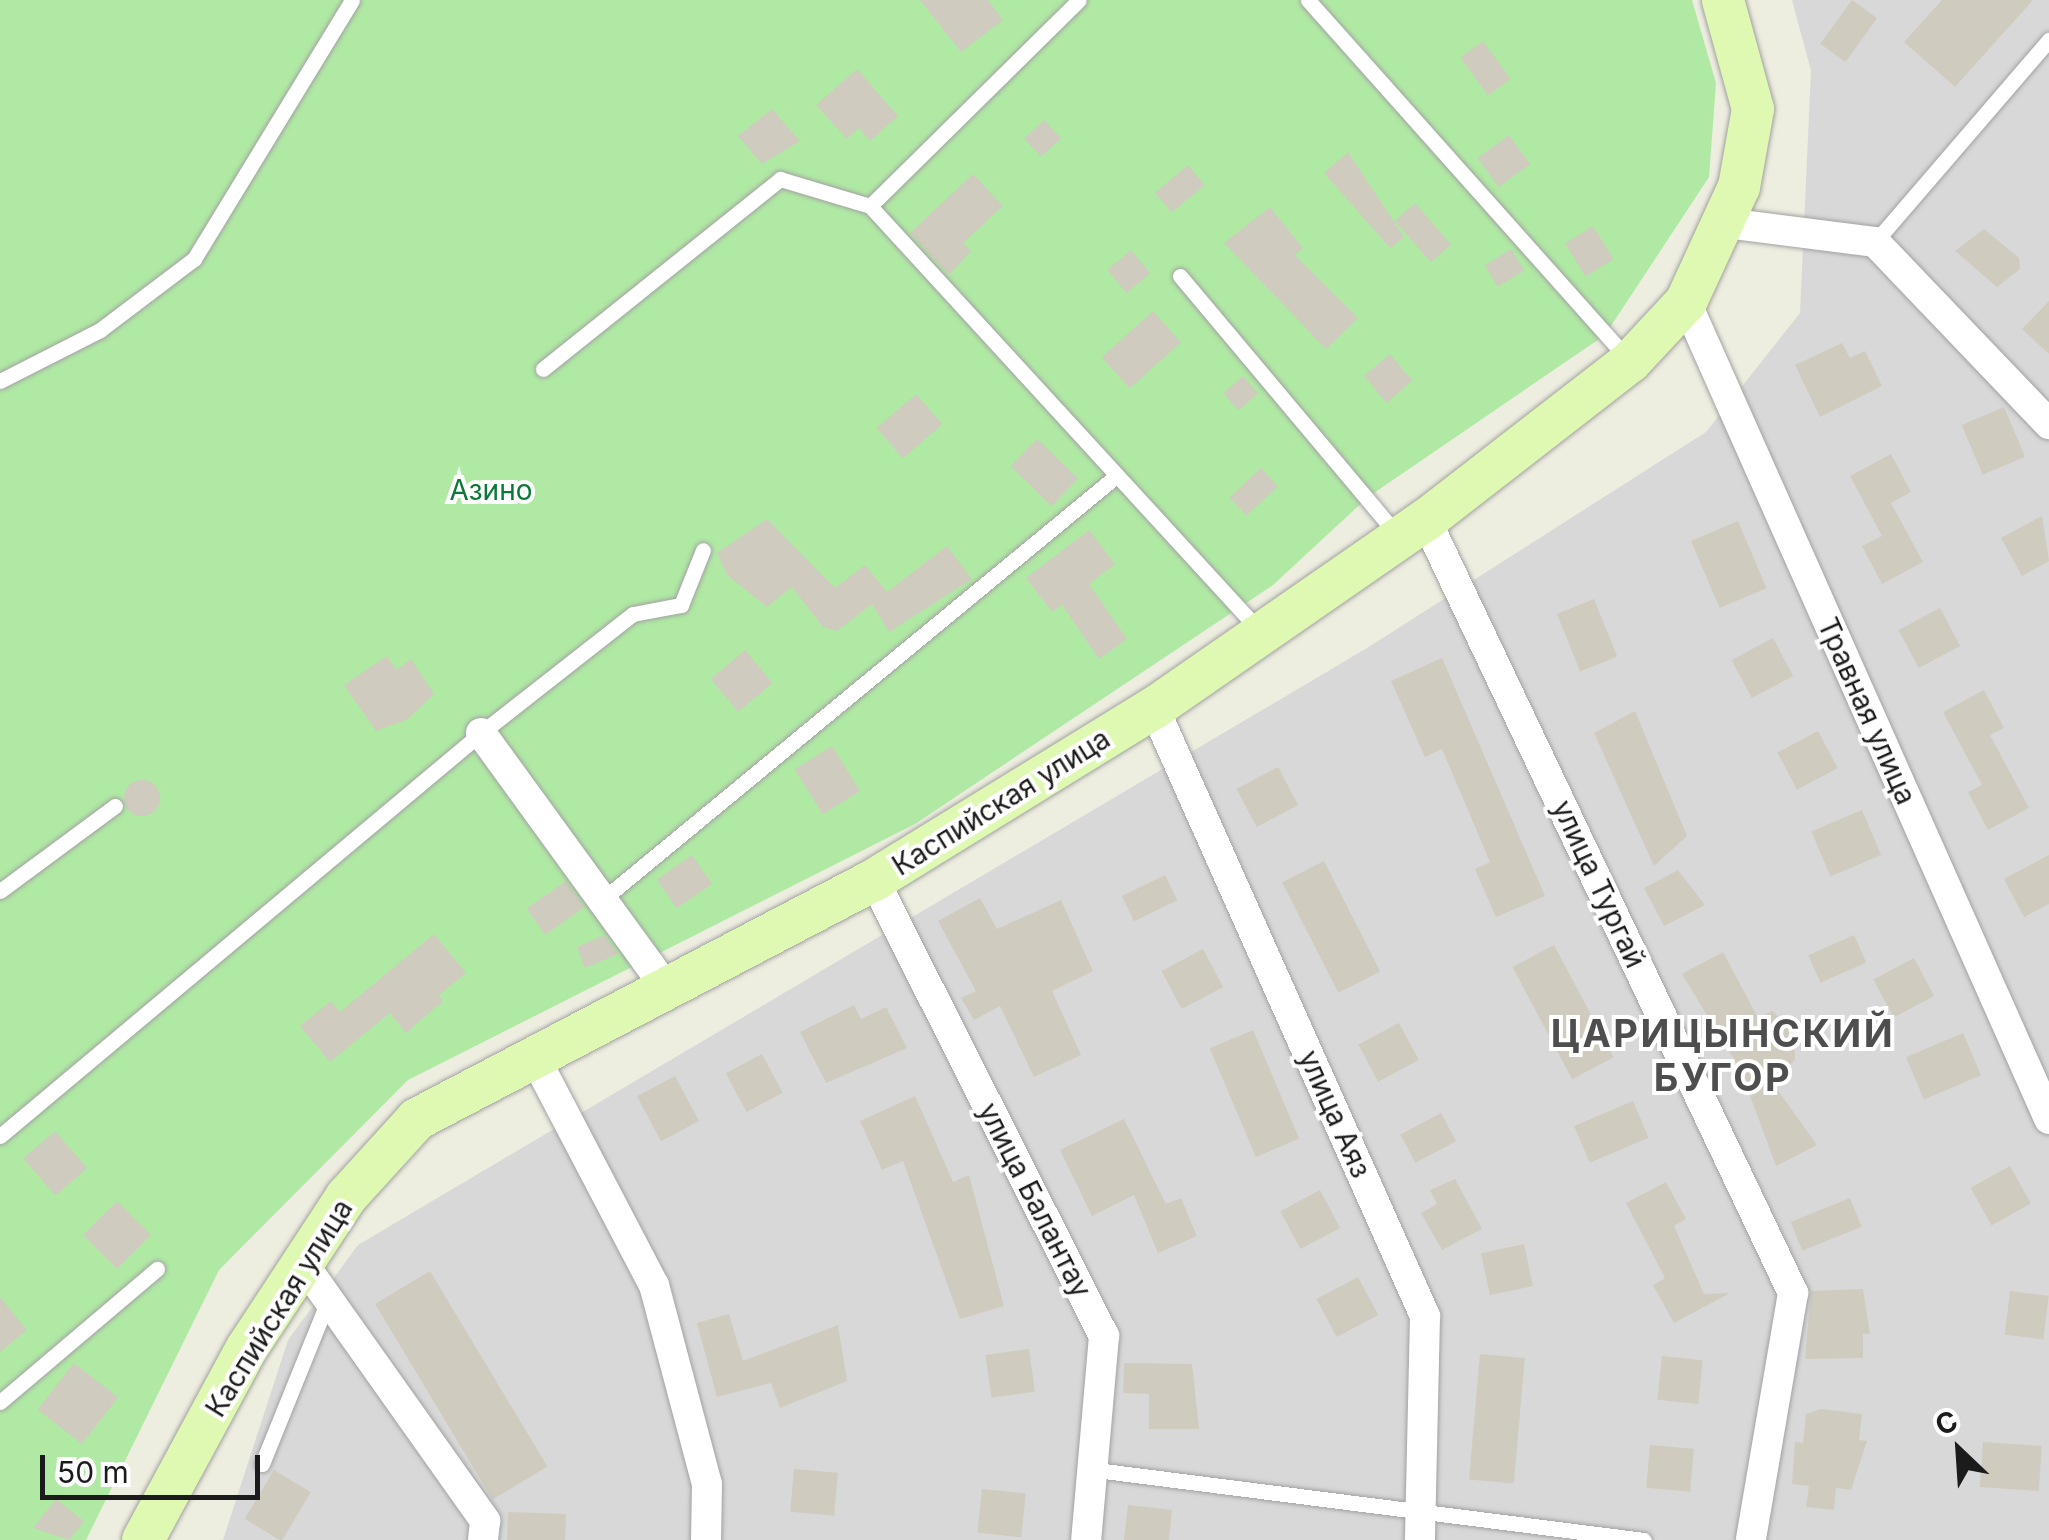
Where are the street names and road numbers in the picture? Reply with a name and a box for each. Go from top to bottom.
street label: Травная улица [1811,612,1923,810]
street label: Каспийская улица [886,722,1116,882]
street label: улица Тургай [1545,795,1653,973]
street label: улица Аяз [1292,1045,1378,1183]
street label: улица Балантау [972,1097,1098,1303]
street label: Каспийская улица [199,1193,359,1423]

